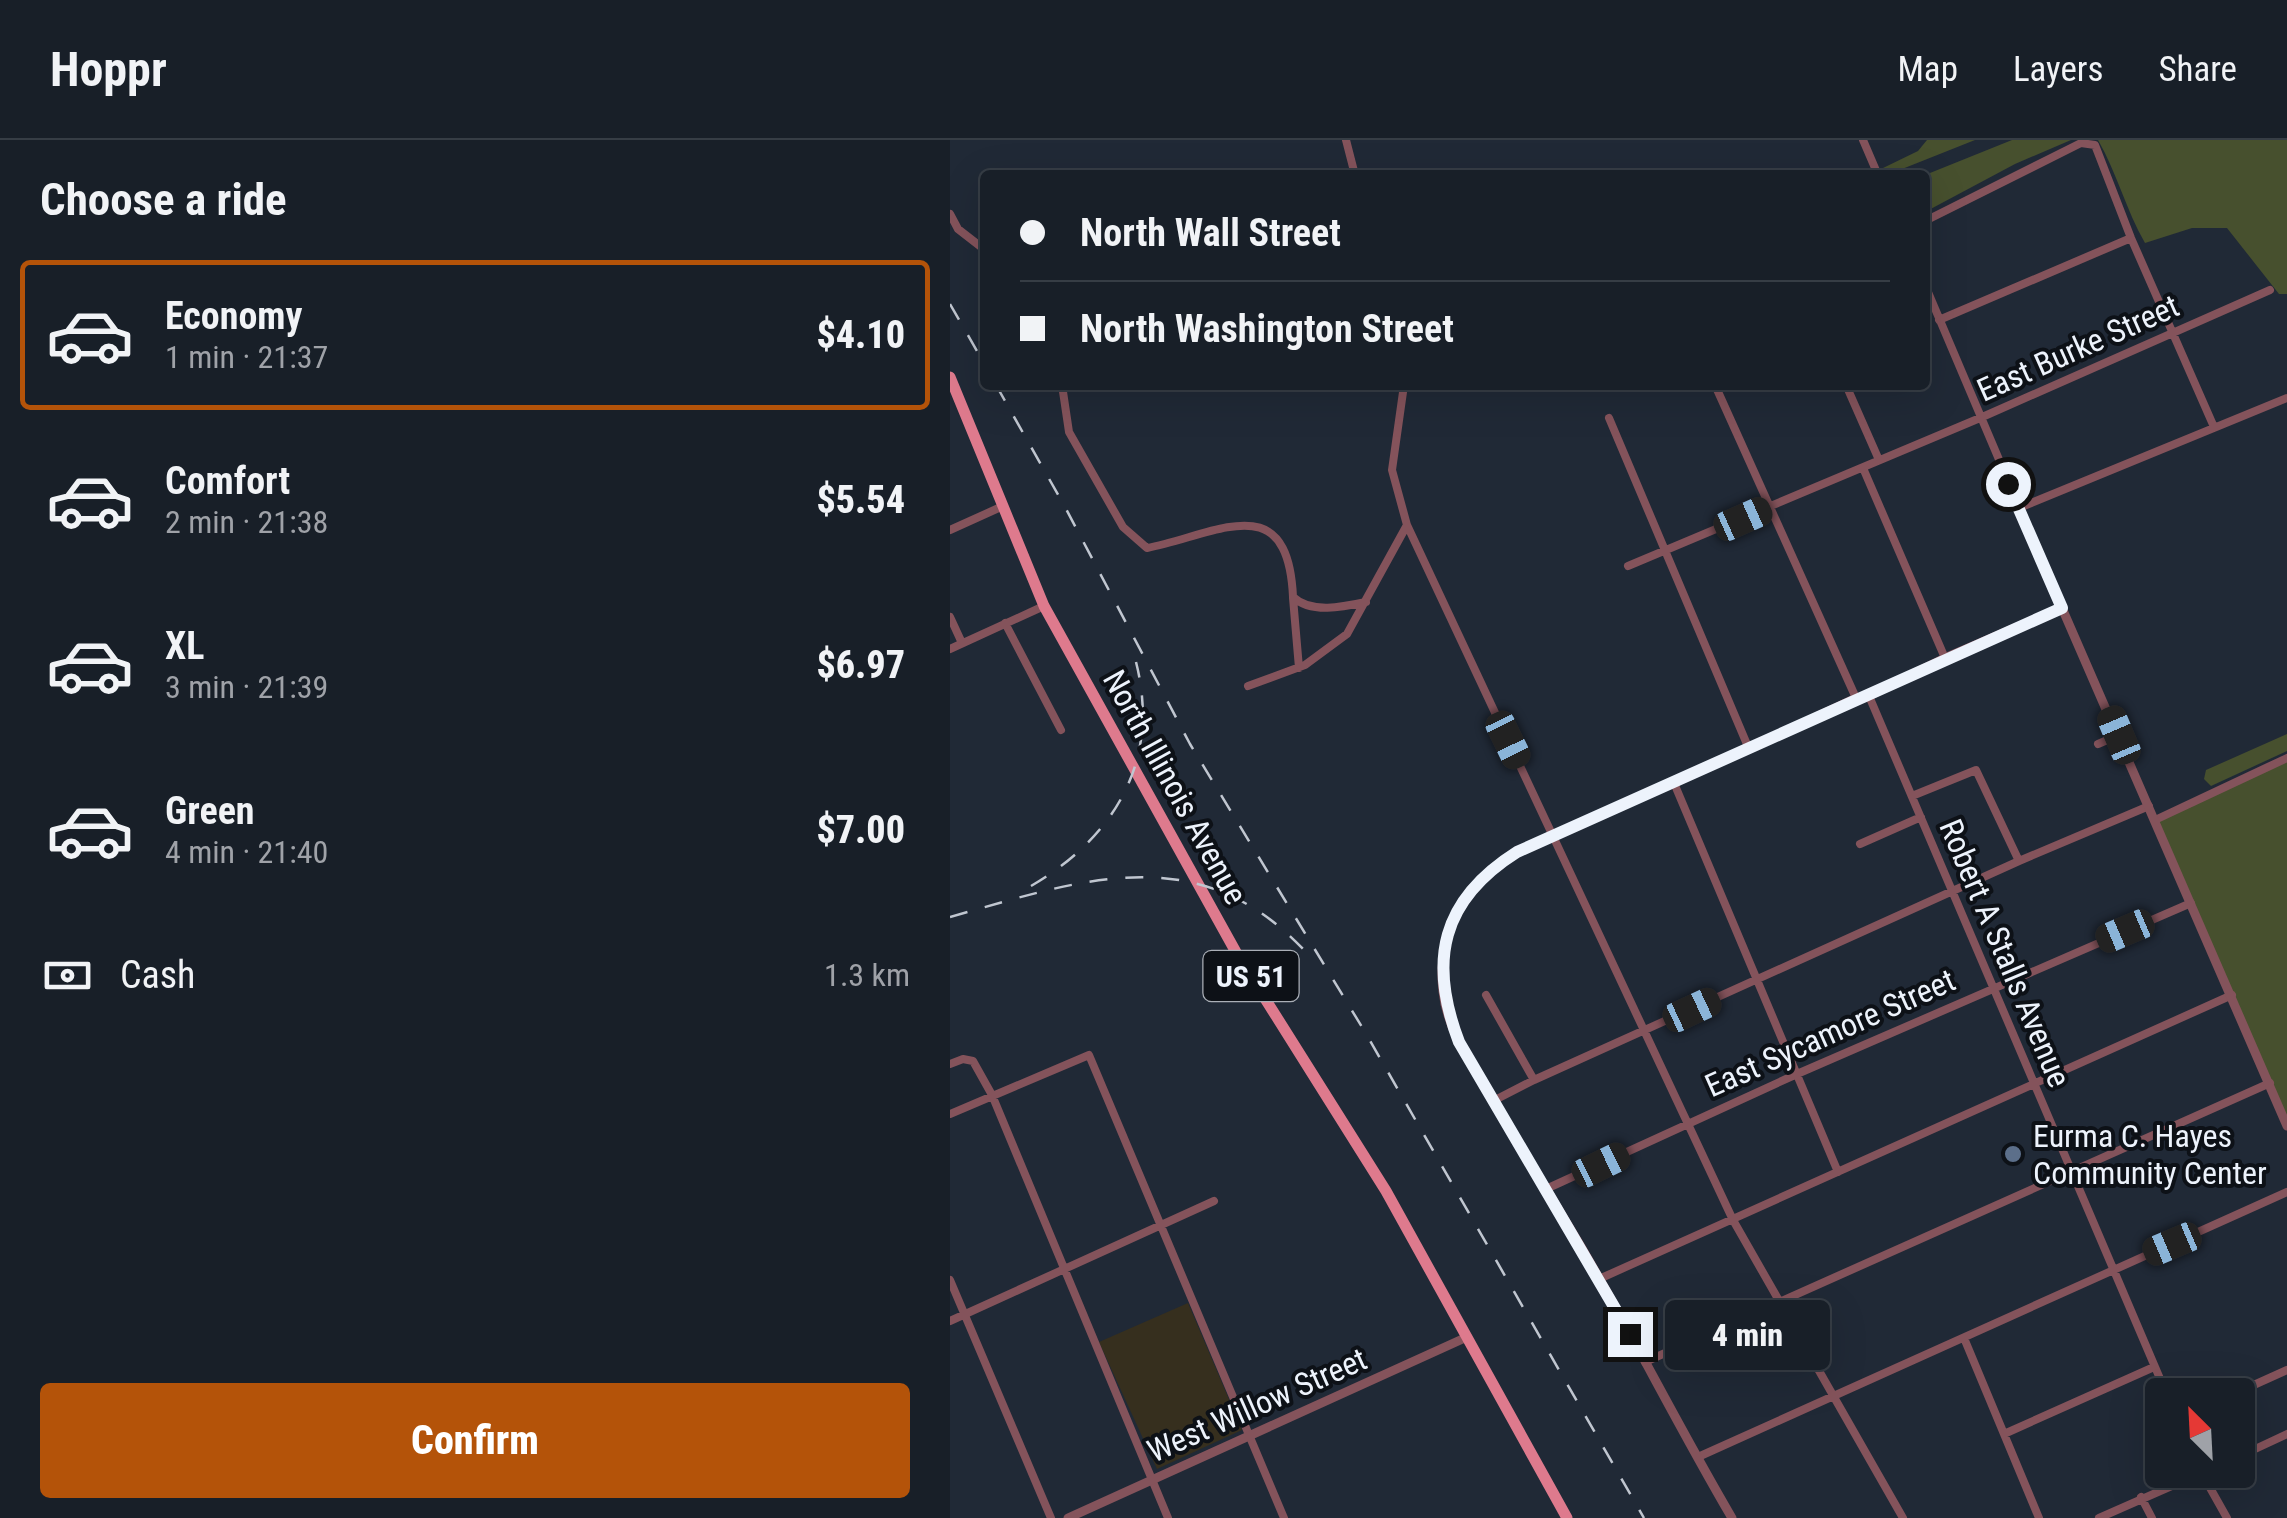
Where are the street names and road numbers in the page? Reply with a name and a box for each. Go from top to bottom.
street label: East Burke Street [1971,287,2185,409]
street label: North Illinois Avenue [1095,663,1255,911]
street label: Robert A Stalls Avenue [1931,813,2079,1093]
road number: US 51 [1204,951,1298,1001]
street label: East Sycamore Street [1699,961,1961,1105]
street label: West Willow Street [1142,1340,1372,1470]

